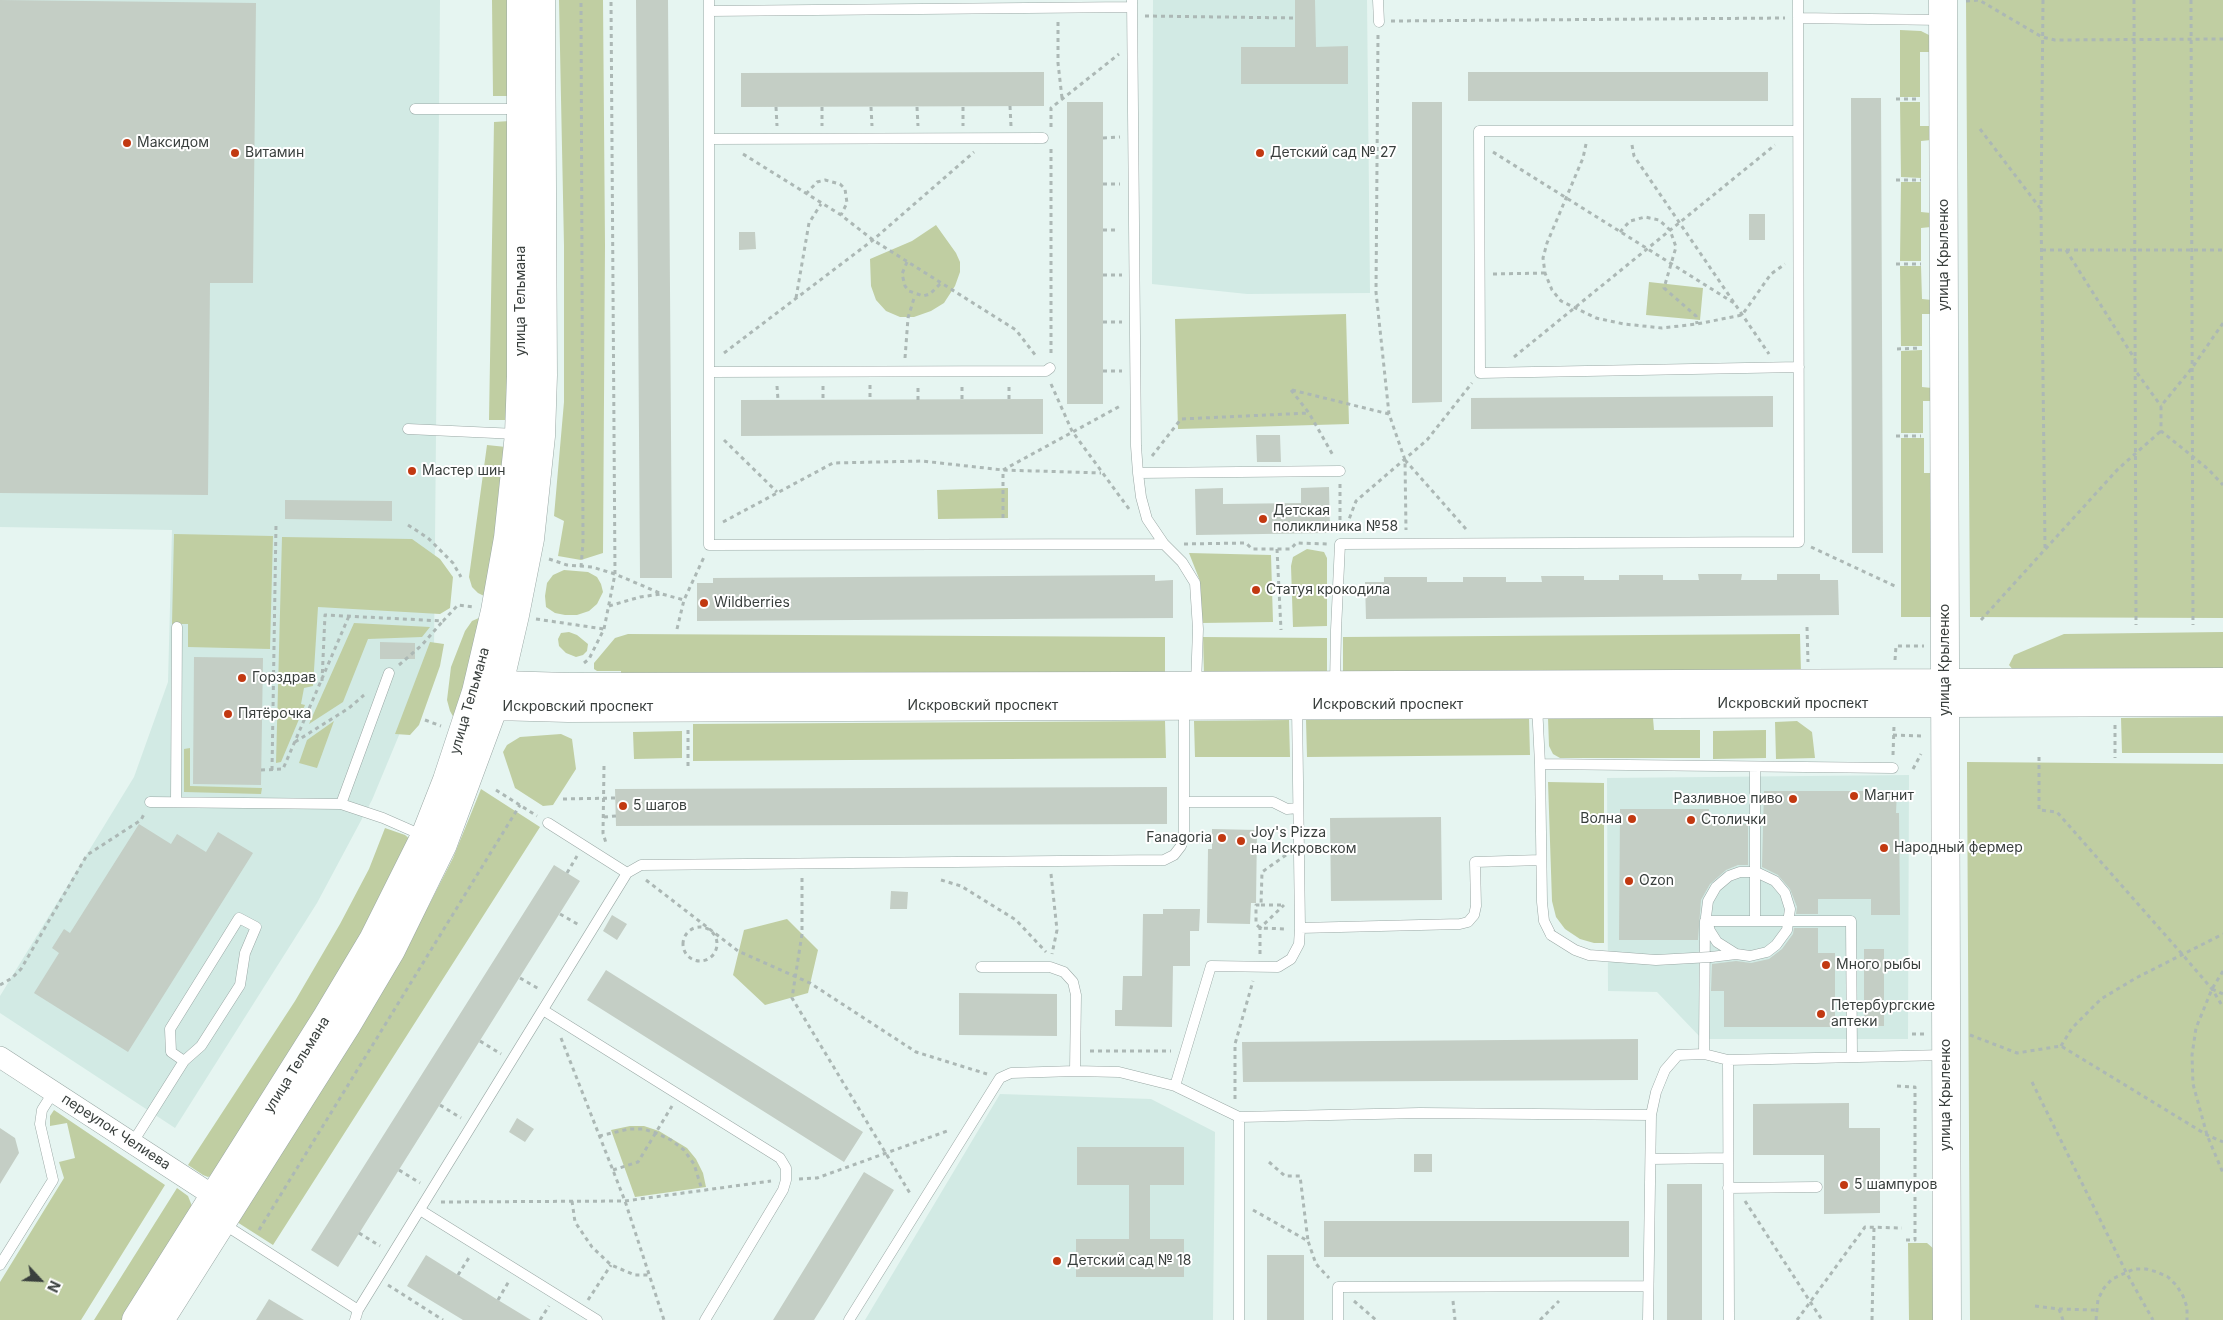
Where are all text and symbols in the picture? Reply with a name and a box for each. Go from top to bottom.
place label: Максидом [137,135,209,151]
marker: Максидом [121,137,133,149]
place label: Витамин [245,145,304,161]
place label: Детский сад № 27 [1270,145,1396,161]
marker: Витамин [229,147,241,159]
marker: Детский сад № 27 [1254,147,1266,159]
street label: улица Крыленко [1936,199,1952,311]
street label: улица Тельмана [513,246,529,356]
place label: Мастер шин [422,463,506,479]
marker: Мастер шин [406,465,418,477]
place label: Детская поликлиника №58 [1273,503,1398,536]
marker: Детская поликлиника №58 [1257,513,1269,525]
place label: Статуя крокодила [1266,582,1390,598]
marker: Статуя крокодила [1250,584,1262,596]
place label: Wildberries [714,595,790,611]
marker: Wildberries [698,597,710,609]
street label: улица Крыленко [1937,604,1953,716]
street label: улица Тельмана [447,646,493,756]
place label: Горздрав [252,670,316,686]
marker: Горздрав [236,672,248,684]
street label: Искровский проспект [1718,696,1868,712]
street label: Искровский проспект [1313,697,1463,713]
street label: Искровский проспект [908,698,1058,714]
street label: Искровский проспект [503,699,653,715]
place label: Пятёрочка [238,706,311,722]
marker: Пятёрочка [222,708,234,720]
place label: Магнит [1864,788,1914,804]
marker: Магнит [1848,790,1860,802]
place label: Разливное пиво [1673,791,1783,807]
marker: Разливное пиво [1787,793,1799,805]
place label: 5 шагов [633,798,687,814]
marker: 5 шагов [617,800,629,812]
place label: Волна [1580,811,1622,827]
place label: Столички [1701,812,1766,828]
marker: Волна [1626,813,1638,825]
marker: Столички [1685,814,1697,826]
place label: Joy's Pizza на Искровском [1251,825,1357,858]
place label: Fanagoria [1146,830,1212,846]
marker: Fanagoria [1216,832,1228,844]
marker: Joy's Pizza на Искровском [1235,835,1247,847]
place label: Народный фермер [1894,840,2023,856]
marker: Народный фермер [1878,842,1890,854]
place label: Ozon [1639,873,1674,889]
marker: Ozon [1623,875,1635,887]
place label: Много рыбы [1836,957,1921,973]
marker: Много рыбы [1820,959,1832,971]
place label: Петербургские аптеки [1831,998,1935,1030]
marker: Петербургские аптеки [1815,1008,1827,1020]
street label: улица Тельмана [261,1014,333,1116]
street label: улица Крыленко [1938,1039,1954,1151]
street label: переулок Челиева [58,1091,174,1173]
place label: 5 шампуров [1854,1177,1937,1193]
marker: 5 шампуров [1838,1179,1850,1191]
place label: Детский сад № 18 [1067,1253,1191,1269]
north arrow [15,1255,65,1305]
marker: Детский сад № 18 [1051,1255,1063,1267]
text: N [44,1278,64,1295]

